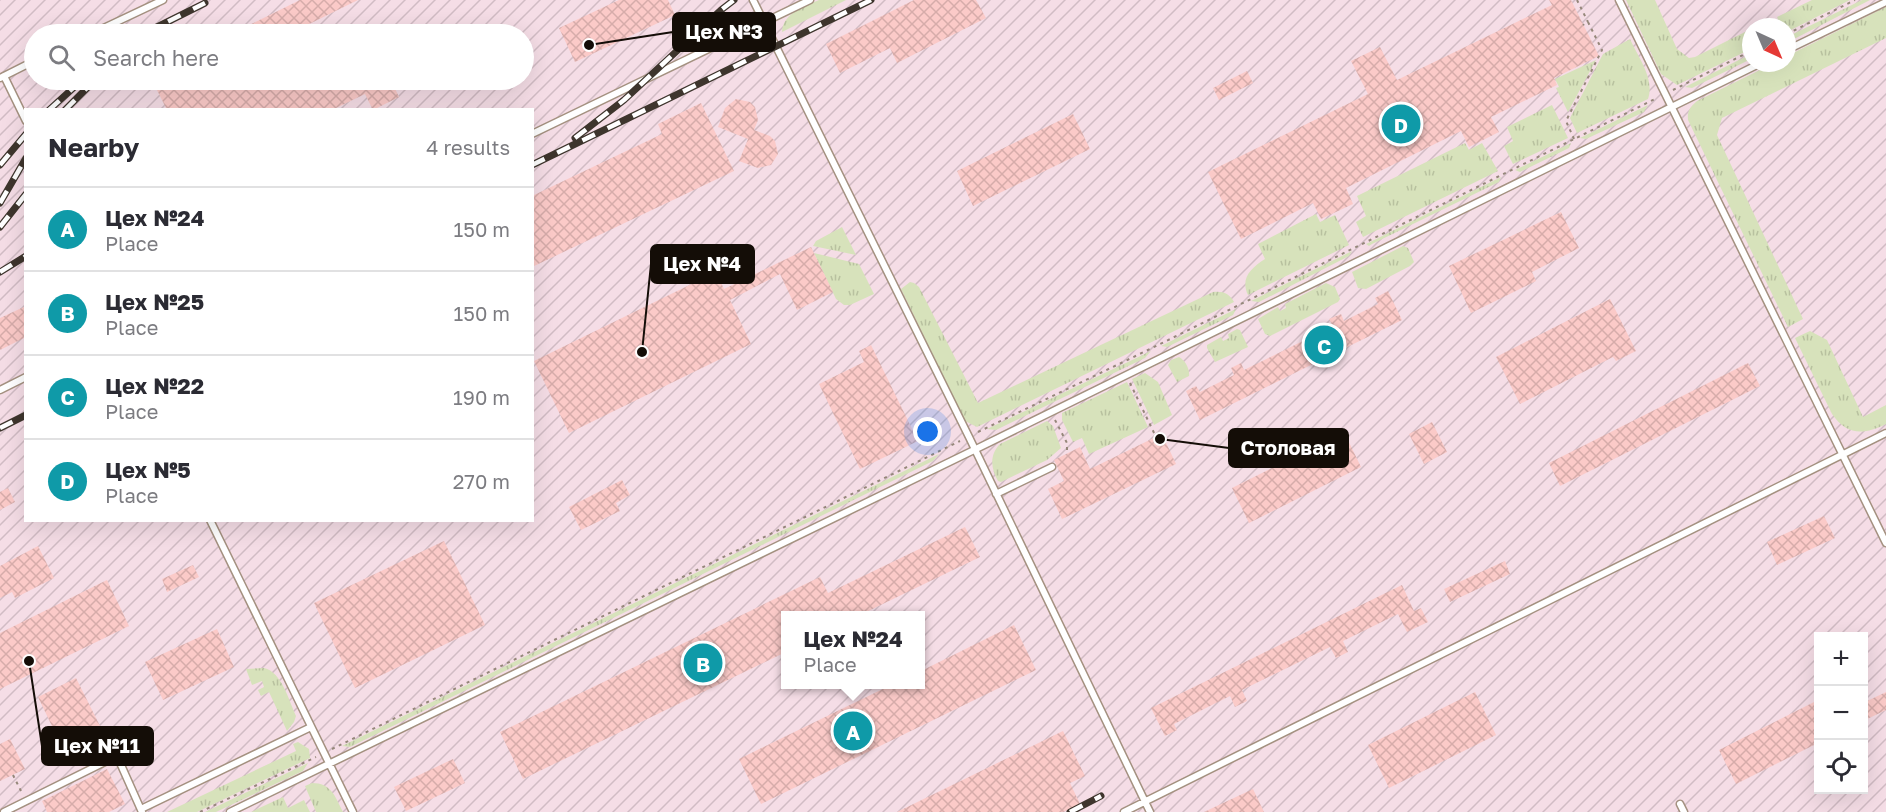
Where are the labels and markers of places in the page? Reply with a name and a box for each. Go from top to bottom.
callout: Цех №3 [673,13,775,51]
pin: D [1382,102,1420,146]
callout: Цех №4 [651,245,754,283]
pin: C [1304,322,1344,368]
callout: Столовая [1229,429,1348,467]
pin: B [684,640,722,686]
pin: A [834,708,872,754]
callout: Цех №11 [42,727,153,765]

